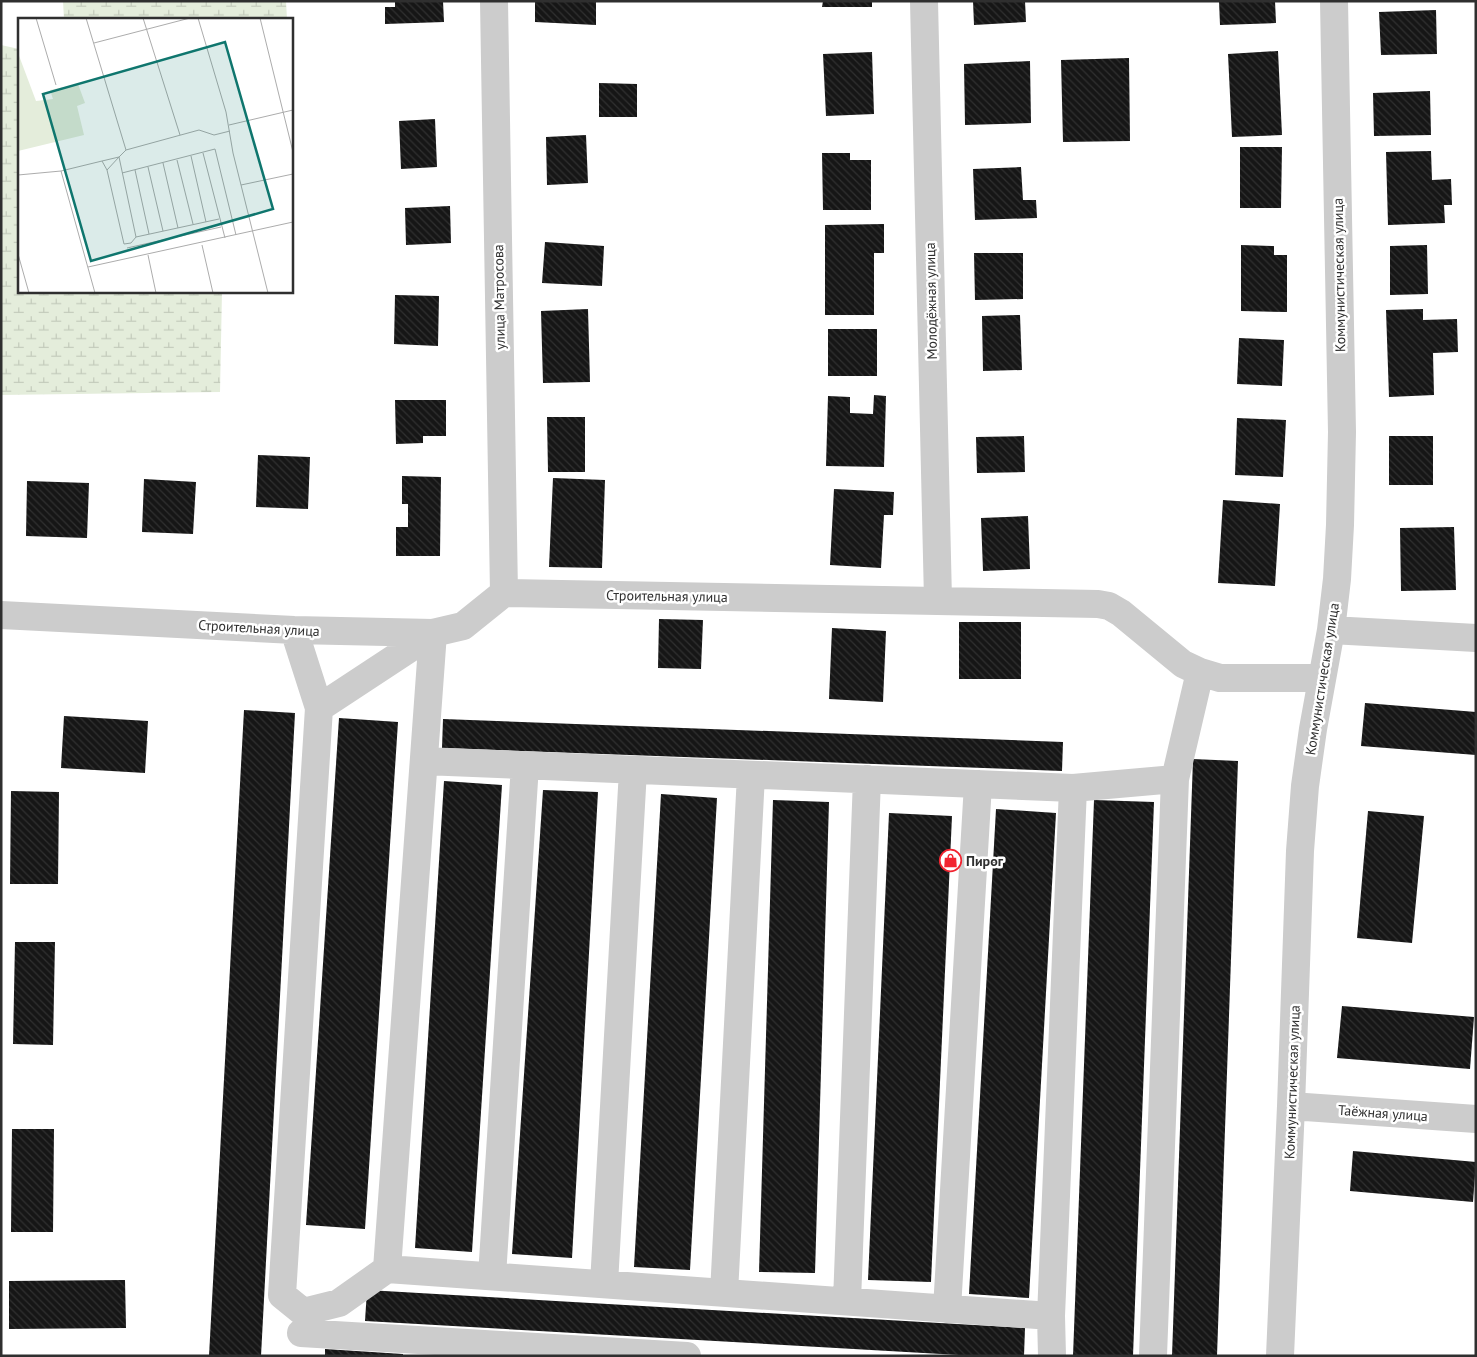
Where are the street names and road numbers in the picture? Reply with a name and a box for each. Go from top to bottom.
street label: Коммунистическая улица [1329,198,1349,352]
street label: Молодёжная улица [921,242,941,360]
street label: улица Матросова [489,244,509,350]
street label: Строительная улица [606,586,728,606]
street label: Коммунистическая улица [1301,601,1343,756]
street label: Строительная улица [198,616,320,640]
street label: Коммунистическая улица [1280,1005,1304,1159]
street label: Таёжная улица [1338,1101,1429,1125]

